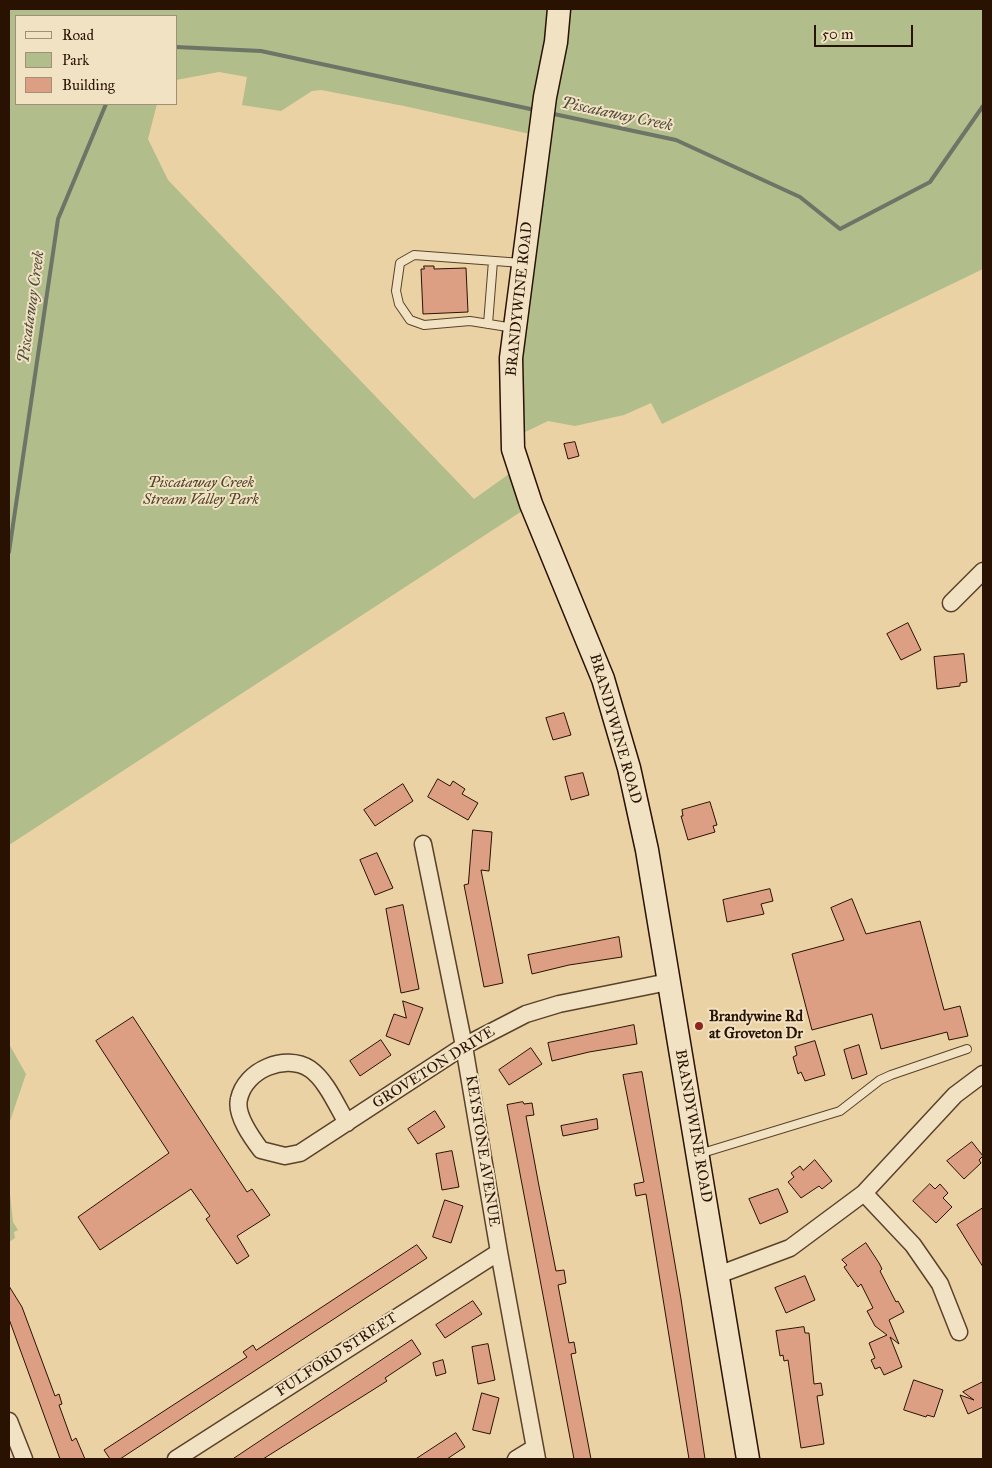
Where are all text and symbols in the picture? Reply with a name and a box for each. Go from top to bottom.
legend [15,15,178,105]
scale bar [817,15,916,47]
text: 50 m [822,25,854,43]
text: Road [62,26,94,44]
text: Park [62,51,89,69]
text: Building [62,76,115,94]
water label: Piscataway Creek [560,94,674,136]
street label: BRANDYWINE ROAD [503,221,537,377]
water label: Piscataway Creek [15,250,49,364]
park label: Piscataway Creek Stream Valley Park [143,474,259,509]
street label: BRANDYWINE ROAD [585,652,645,806]
place label: Brandywine Rd at Groveton Dr [709,1008,803,1043]
marker: Brandywine Rd at Groveton Dr [693,1020,705,1032]
street label: GROVETON DRIVE [370,1023,498,1113]
street label: BRANDYWINE ROAD [671,1048,715,1204]
street label: KEYSTONE AVENUE [461,1074,503,1228]
street label: FULFORD STREET [273,1309,401,1401]

